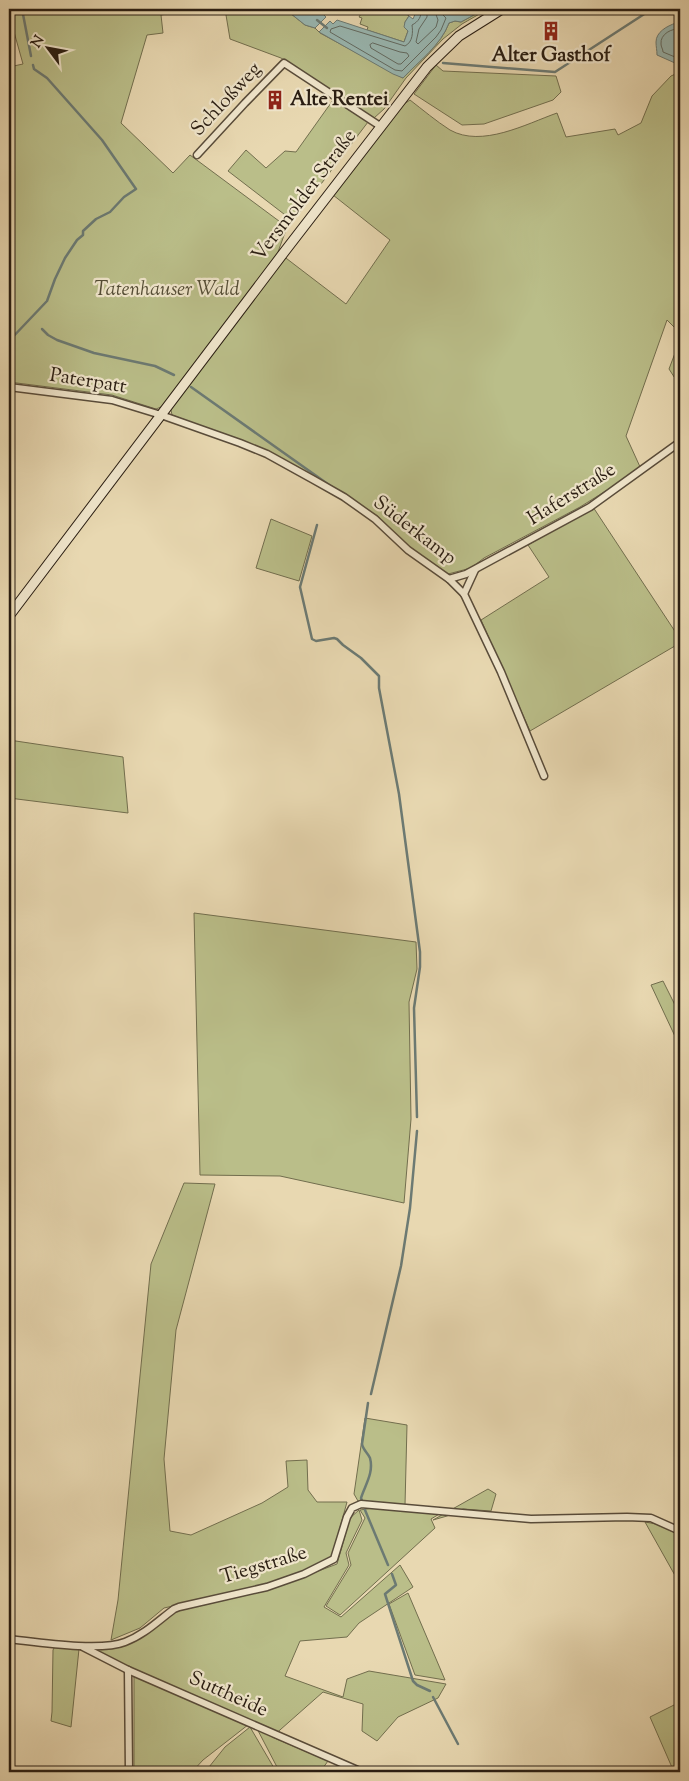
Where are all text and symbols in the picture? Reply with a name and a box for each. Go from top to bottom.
building icon: Alter Gasthof [540,20,562,42]
north arrow [22,22,72,72]
text: N [27,32,50,52]
place label: Alter Gasthof [491,42,613,71]
street label: Schloßweg [185,56,269,144]
place label: Alte Rentei [290,86,389,115]
building icon: Alte Rentei [264,89,286,111]
street label: Versmolder Straße [246,124,364,268]
park label: Tatenhauser Wald [94,276,240,305]
street label: Paterpatt [47,362,129,402]
street label: Haferstraße [522,456,622,534]
street label: Süderkamp [366,489,462,573]
street label: Tiegstraße [217,1539,311,1593]
street label: Suttheide [184,1665,272,1725]

